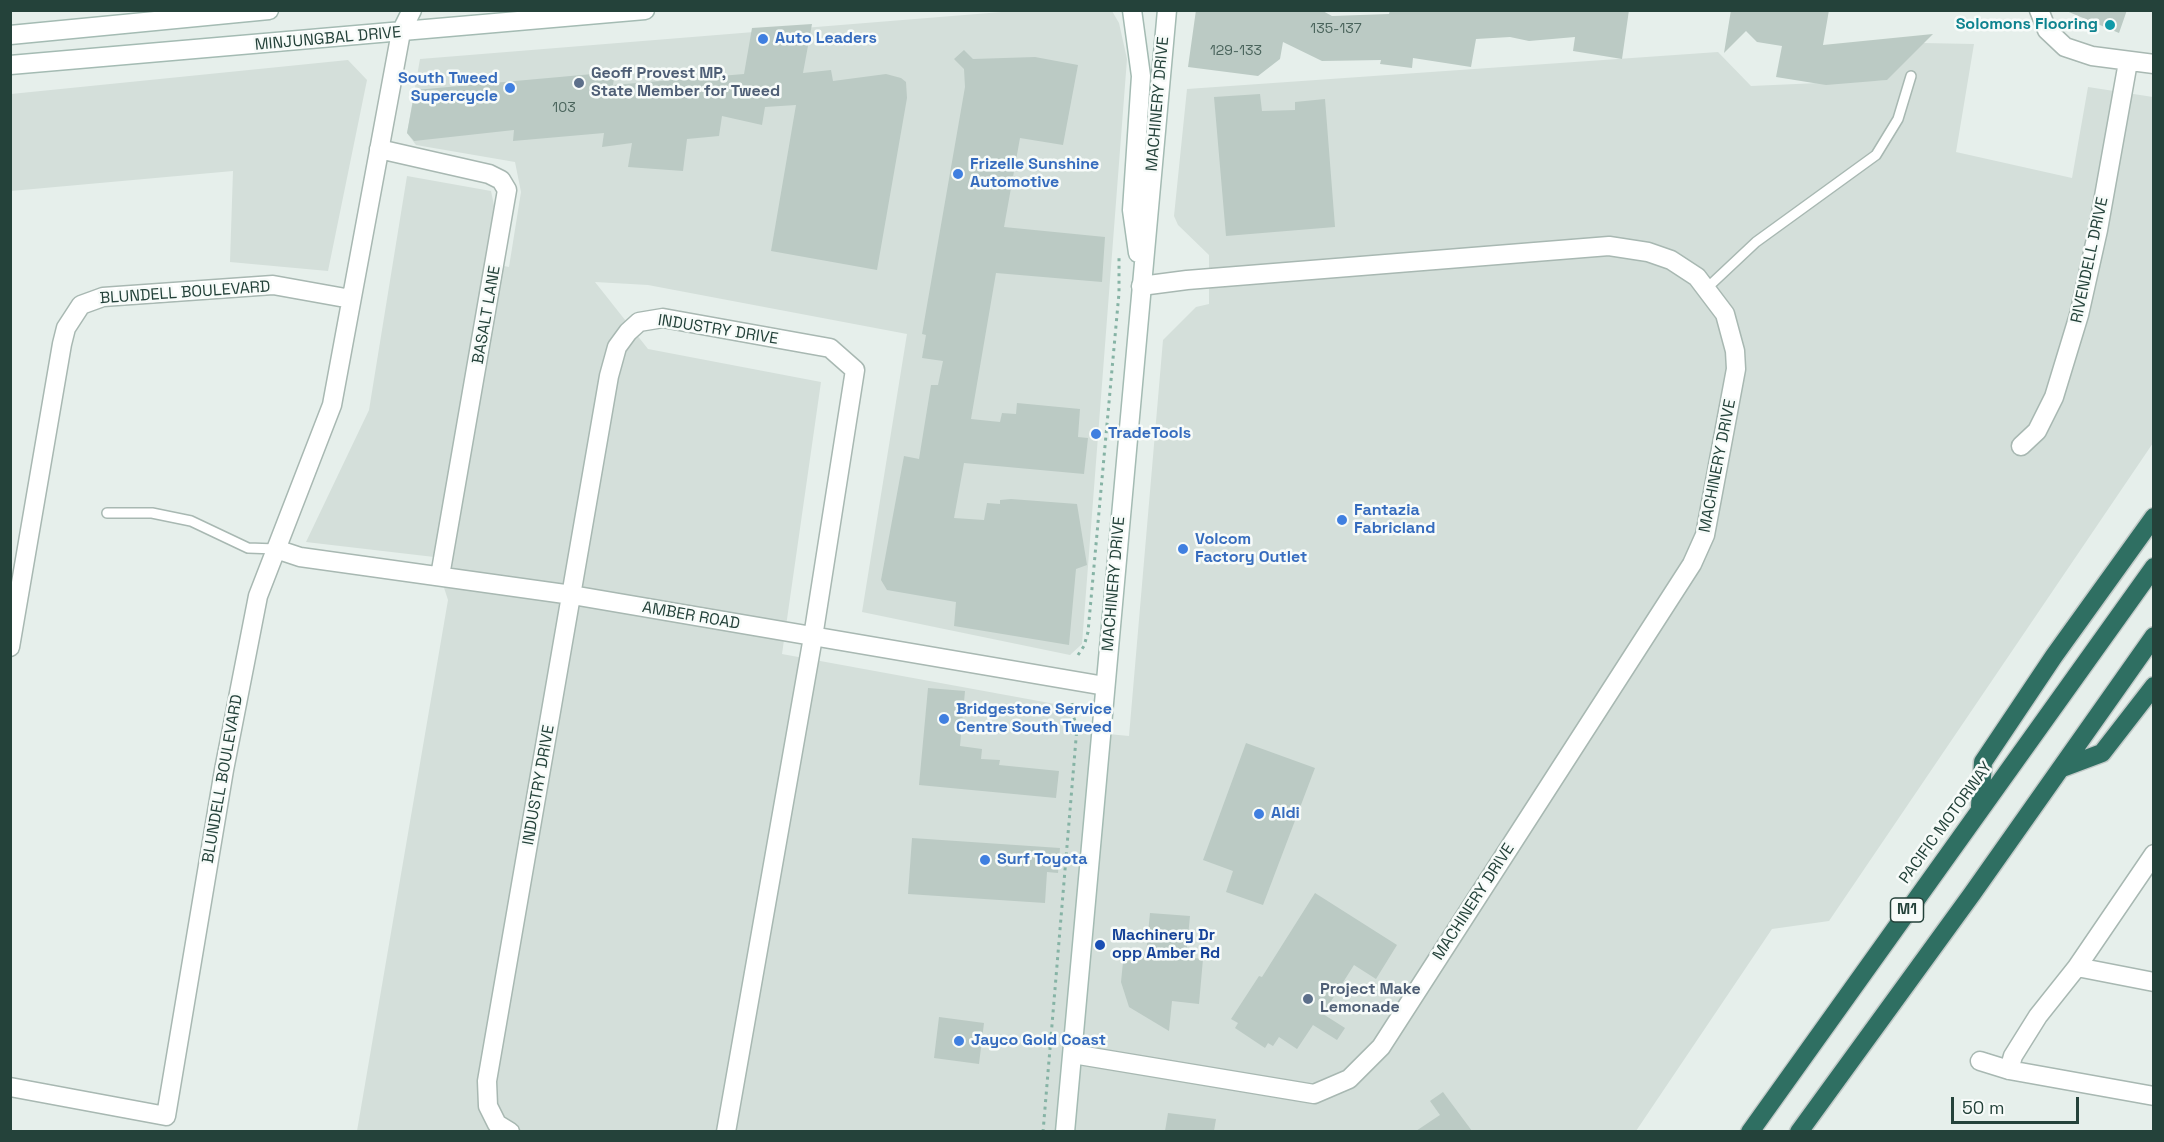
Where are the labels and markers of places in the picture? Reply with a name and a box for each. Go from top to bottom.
place label: Solomons Flooring [1956,15,2098,35]
marker: Solomons Flooring [2103,18,2117,32]
place label: Auto Leaders [775,29,877,49]
marker: Auto Leaders [756,32,770,46]
place label: Geoff Provest MP, State Member for Tweed [591,64,780,102]
place label: South Tweed Supercycle [398,69,498,107]
marker: Geoff Provest MP, State Member for Tweed [572,76,586,90]
marker: South Tweed Supercycle [503,81,517,95]
place label: Frizelle Sunshine Automotive [970,155,1099,193]
marker: Frizelle Sunshine Automotive [951,167,965,181]
place label: TradeTools [1108,424,1191,444]
marker: TradeTools [1089,427,1103,441]
place label: Fantazia Fabricland [1354,501,1435,539]
marker: Fantazia Fabricland [1335,513,1349,527]
place label: Volcom Factory Outlet [1195,530,1307,568]
marker: Volcom Factory Outlet [1176,542,1190,556]
place label: Bridgestone Service Centre South Tweed [956,700,1112,738]
marker: Bridgestone Service Centre South Tweed [937,712,951,726]
place label: Aldi [1271,804,1300,824]
marker: Aldi [1252,807,1266,821]
place label: Surf Toyota [997,850,1088,870]
marker: Surf Toyota [978,853,992,867]
place label: Machinery Dr opp Amber Rd [1112,926,1220,964]
marker: Machinery Dr opp Amber Rd [1093,938,1107,952]
place label: Project Make Lemonade [1320,980,1421,1018]
marker: Project Make Lemonade [1301,992,1315,1006]
place label: Jayco Gold Coast [971,1031,1106,1051]
marker: Jayco Gold Coast [952,1034,966,1048]

